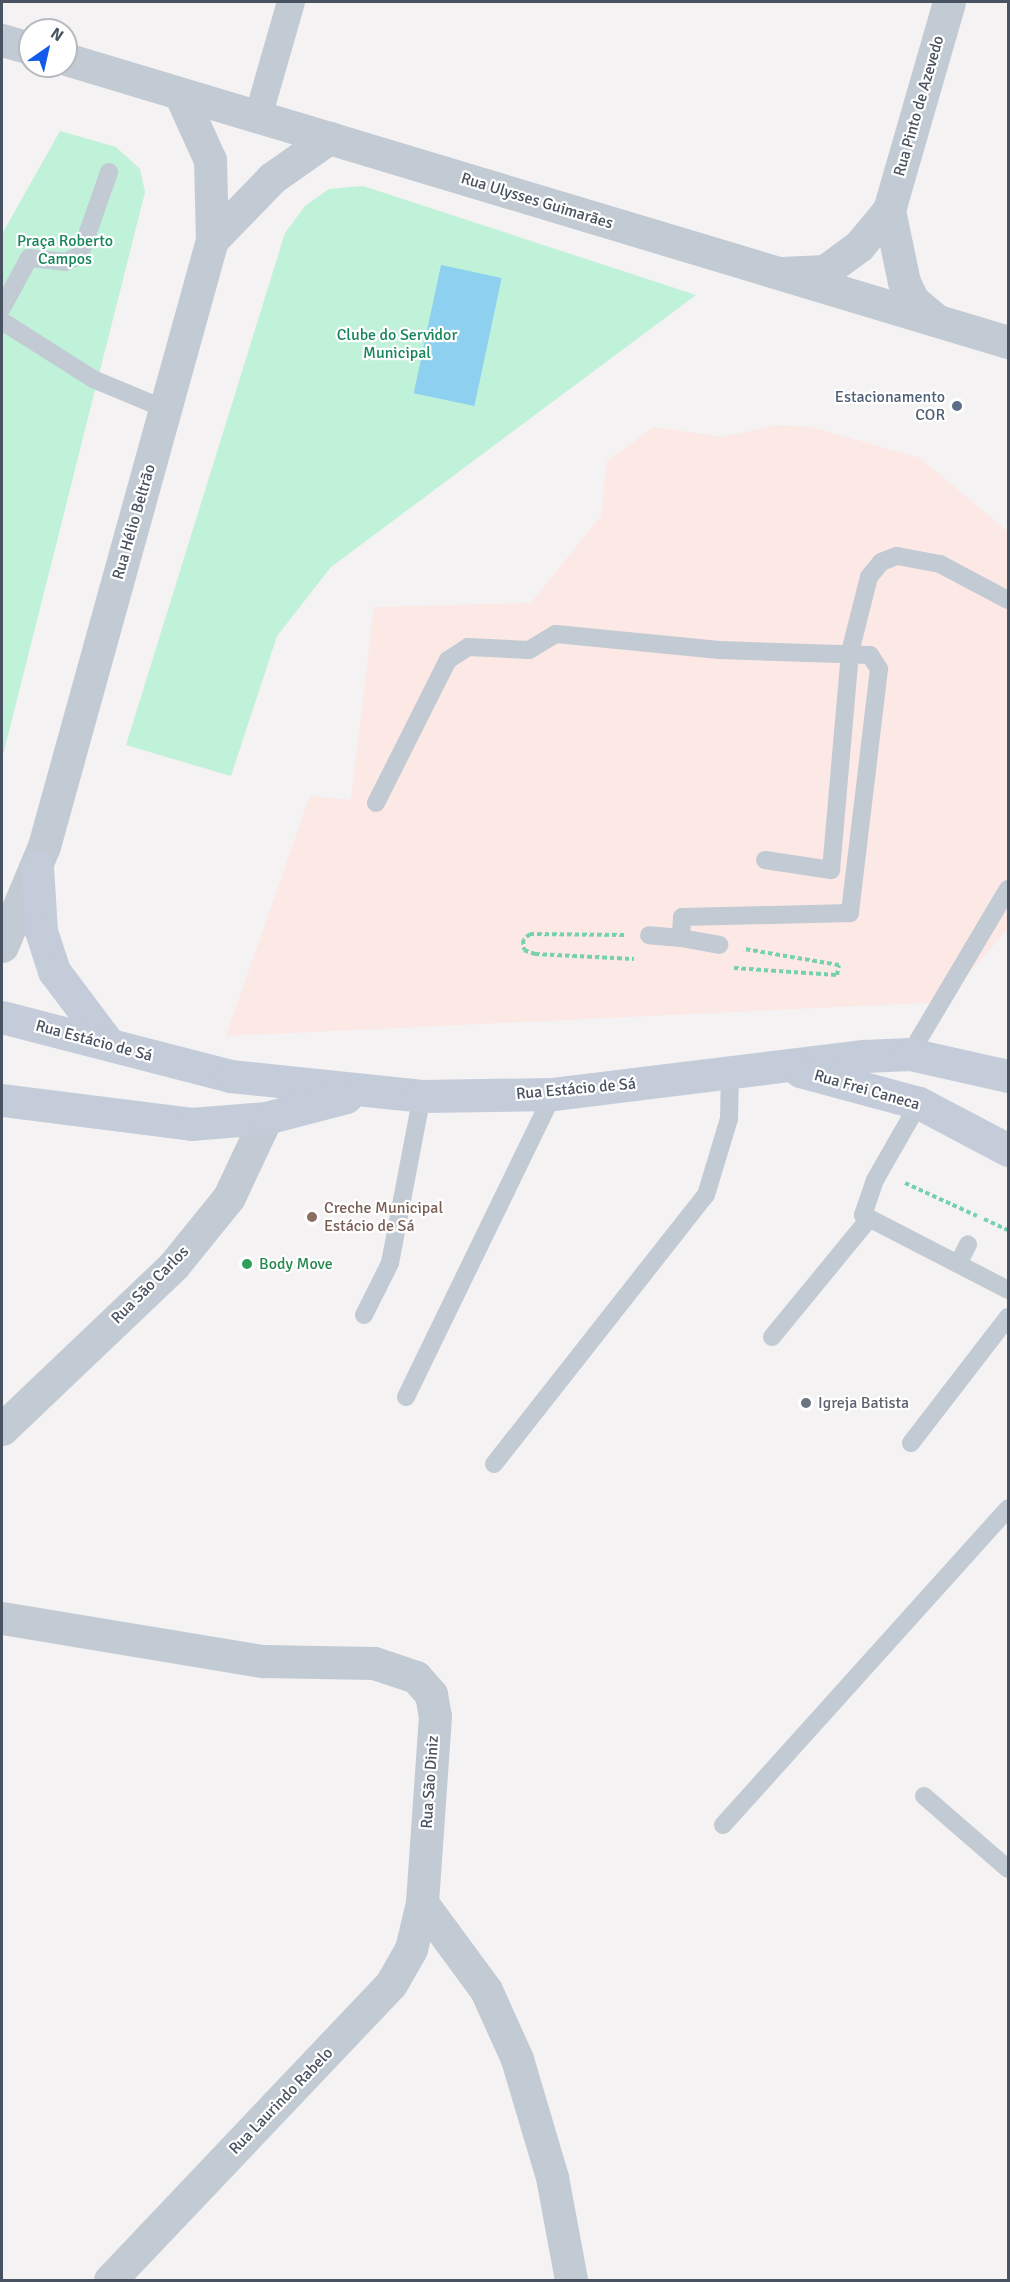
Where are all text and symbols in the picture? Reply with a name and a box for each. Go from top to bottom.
north arrow [18,18,78,78]
text: N [47,23,67,46]
street label: Rua Pinto de Azevedo [890,33,948,179]
street label: Rua Ulysses Guimarães [459,169,615,233]
park label: Praça Roberto Campos [17,231,113,269]
park label: Clube do Servidor Municipal [337,325,457,363]
place label: Estacionamento COR [835,387,945,425]
marker: Estacionamento COR [950,399,964,413]
street label: Rua Hélio Beltrão [108,462,160,582]
street label: Rua Estácio de Sá [33,1016,155,1066]
street label: Rua Frei Caneca [812,1066,922,1114]
street label: Rua Estácio de Sá [515,1074,637,1104]
place label: Creche Municipal Estácio de Sá [324,1198,443,1236]
marker: Creche Municipal Estácio de Sá [305,1210,319,1224]
street label: Rua São Carlos [107,1242,193,1328]
place label: Body Move [259,1254,333,1274]
marker: Body Move [240,1257,254,1271]
place label: Igreja Batista [818,1393,909,1413]
marker: Igreja Batista [799,1396,813,1410]
street label: Rua São Diniz [417,1735,443,1829]
street label: Rua Laurindo Rabelo [225,2044,337,2158]

